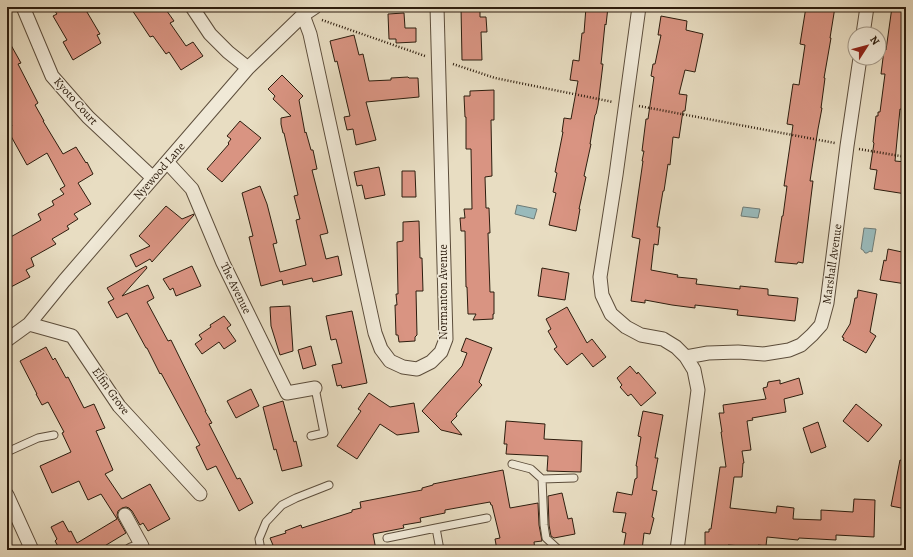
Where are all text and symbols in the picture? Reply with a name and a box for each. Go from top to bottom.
north arrow [847,26,887,66]
text: N [866,33,883,48]
street label: Kyoto Court [50,74,102,128]
street label: Nyewood Lane [130,139,188,203]
street label: Marshall Avenue [818,223,846,305]
street label: Normanton Avenue [435,244,451,340]
street label: The Avenue [217,260,255,316]
street label: Elfin Grove [88,364,134,418]

